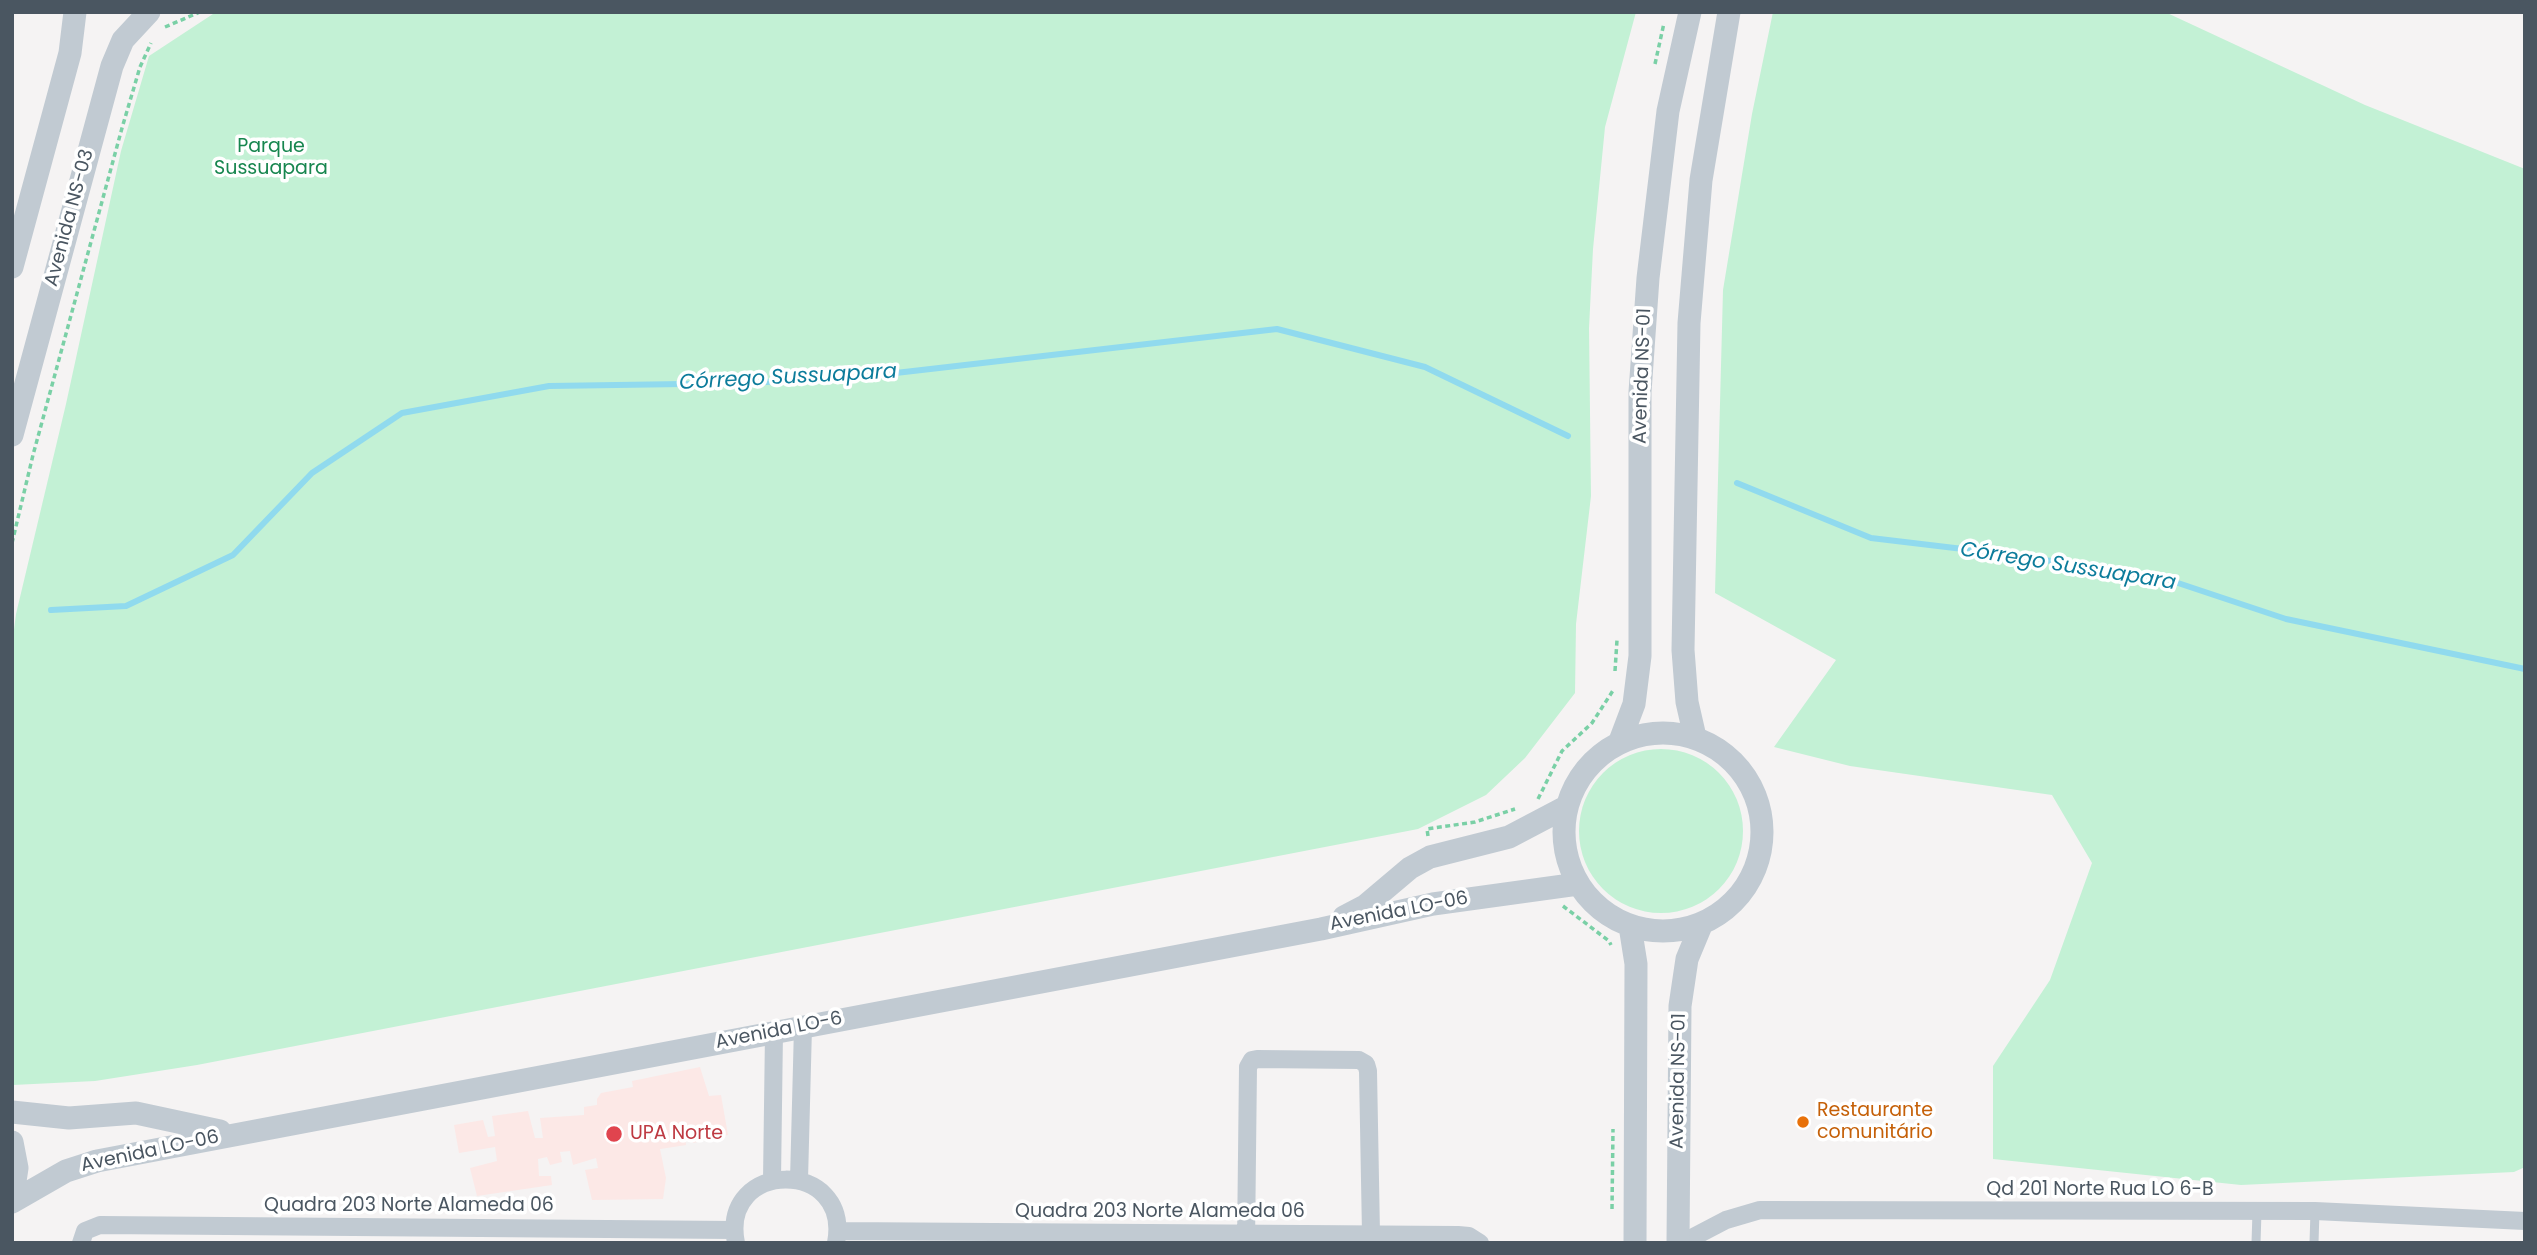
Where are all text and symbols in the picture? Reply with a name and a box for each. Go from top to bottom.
park label: Parque Sussuapara [214,136,328,180]
street label: Avenida NS-03 [41,147,99,289]
street label: Avenida NS-01 [1629,308,1657,444]
water label: Córrego Sussuapara [679,360,897,396]
water label: Córrego Sussuapara [1958,538,2178,596]
street label: Avenida LO-06 [1328,887,1470,937]
street label: Avenida LO-6 [714,1008,844,1054]
street label: Avenida NS-01 [1666,1013,1692,1149]
place label: Restaurante comunitário [1817,1100,1933,1144]
marker: Restaurante comunitário [1795,1114,1811,1130]
place label: UPA Norte [630,1123,723,1145]
marker: UPA Norte [604,1124,624,1144]
street label: Avenida LO-06 [79,1126,221,1178]
street label: Qd 201 Norte Rua LO 6-B [1986,1179,2214,1201]
street label: Quadra 203 Norte Alameda 06 [264,1195,554,1217]
street label: Quadra 203 Norte Alameda 06 [1015,1201,1305,1223]

